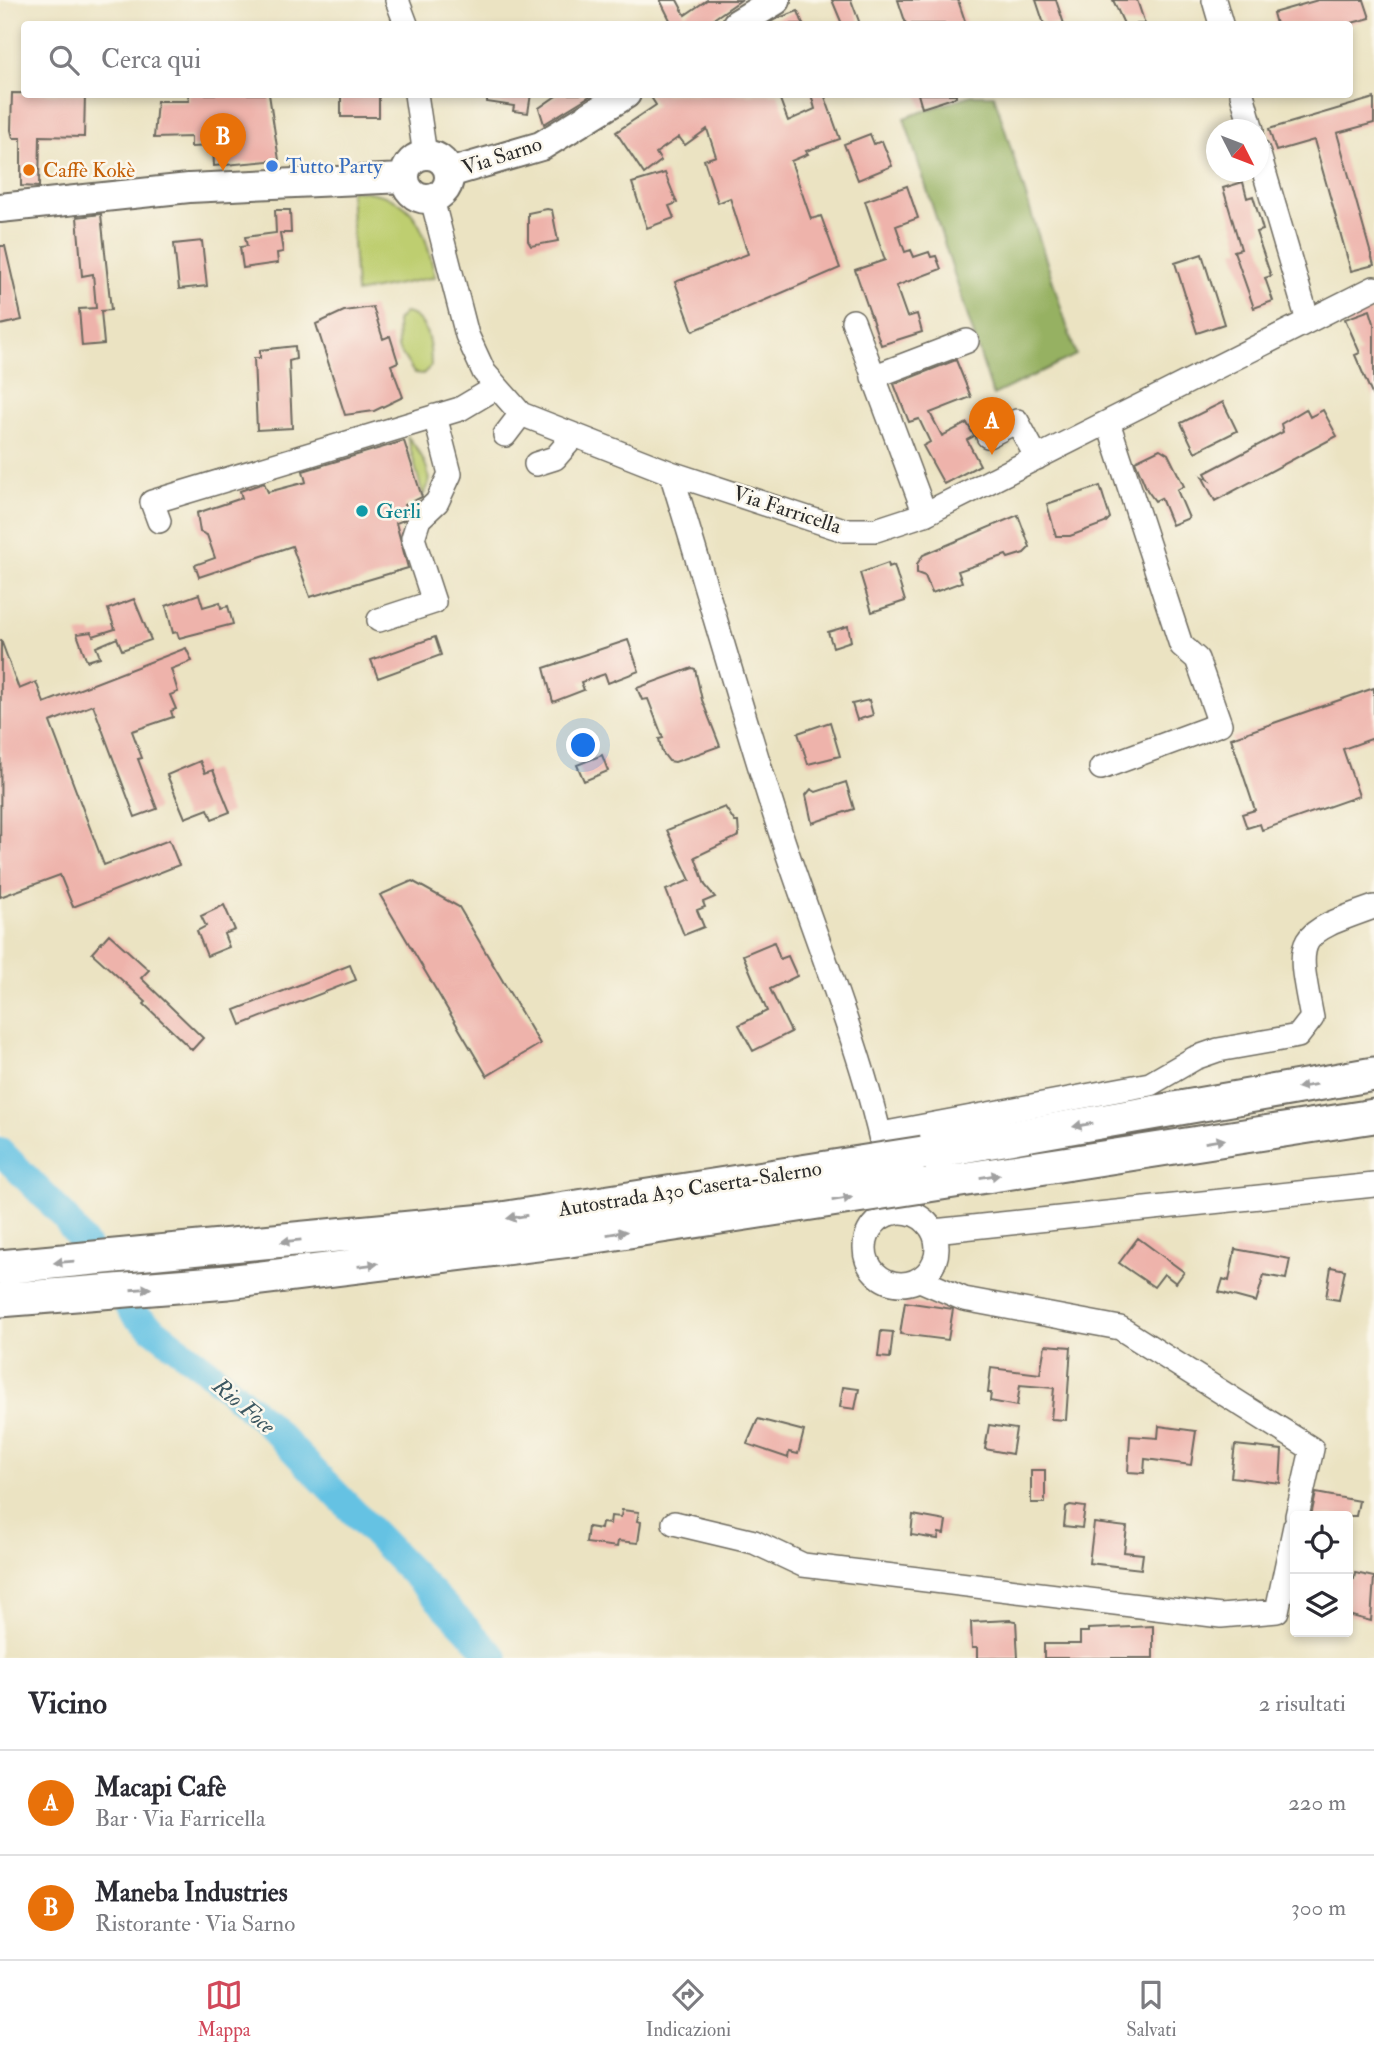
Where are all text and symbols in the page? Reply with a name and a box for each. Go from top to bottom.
search box [21,21,1353,98]
icon: search [45,41,83,79]
text: Cerca qui [101,44,201,76]
pin: B [200,113,246,171]
north arrow [1206,119,1269,182]
street label: Via Sarno [459,130,545,182]
place label: Tutto Party [286,153,383,180]
place label: Caffè Kokè [43,157,135,184]
marker: Tutto Party [264,158,280,174]
marker: Caffè Kokè [21,162,37,178]
pin: A [969,397,1015,455]
street label: Via Farricella [729,480,845,540]
place label: Gerli [376,498,422,525]
marker: Gerli [354,503,370,519]
your location [566,728,600,762]
one-way arrow [1296,1081,1318,1092]
one-way arrow [1072,1120,1094,1131]
one-way arrow [1204,1135,1226,1146]
street label: Autostrada A30 Caserta-Salerno [555,1155,824,1223]
one-way arrow [979,1170,1001,1181]
one-way arrow [831,1193,853,1204]
one-way arrow [506,1211,528,1222]
one-way arrow [607,1227,629,1238]
one-way arrow [280,1236,302,1247]
one-way arrow [53,1257,75,1268]
one-way arrow [357,1259,379,1270]
one-way arrow [131,1283,153,1294]
water label: Rio Foce [206,1371,282,1441]
map controls [1290,1511,1353,1637]
button: locate [1290,1511,1353,1574]
button: layers [1290,1574,1353,1637]
text: Vicino [28,1685,107,1722]
text: 2 risultati [1259,1689,1346,1718]
text: Macapi Cafè [95,1772,226,1804]
text: A [44,1788,58,1817]
text: 220 m [1288,1788,1346,1817]
text: Bar · Via Farricella [95,1804,265,1833]
text: Maneba Industries [95,1877,288,1909]
text: B [43,1893,59,1922]
text: 300 m [1291,1893,1346,1922]
text: Ristorante · Via Sarno [95,1909,295,1938]
tab: Mappa [198,1976,251,2042]
tab: Indicazioni [646,1976,731,2042]
tab: Salvati [1126,1976,1176,2042]

